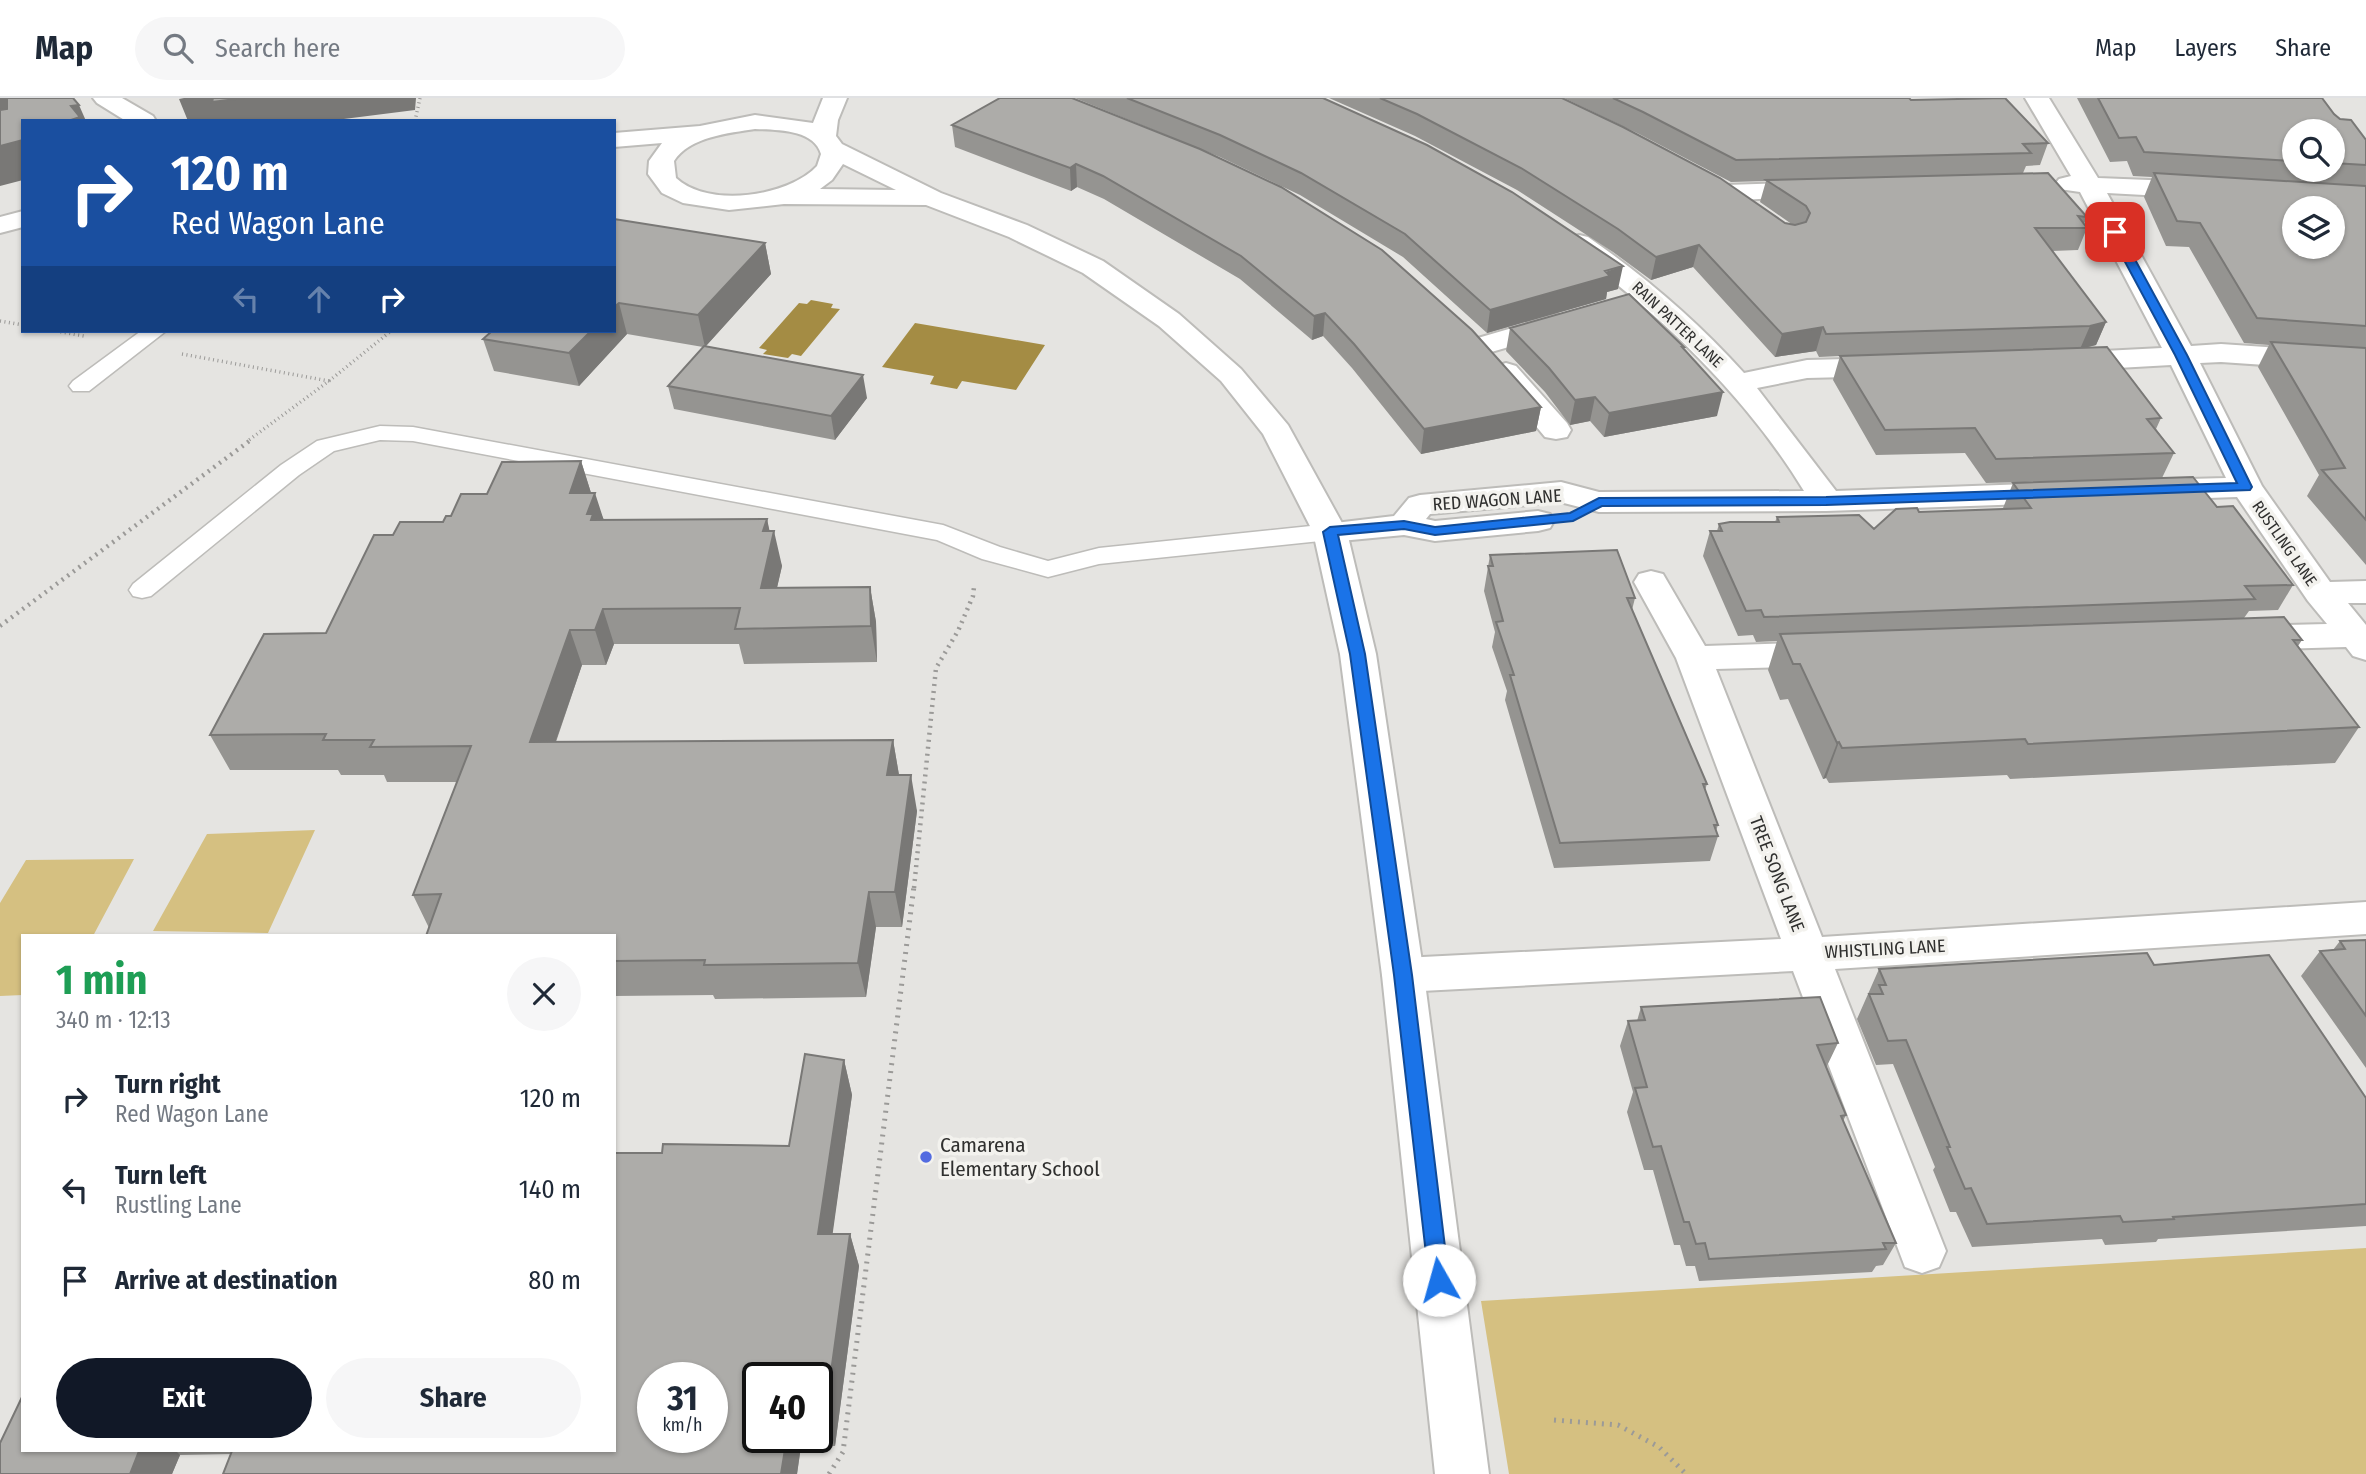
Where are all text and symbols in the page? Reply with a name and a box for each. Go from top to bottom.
search box [135,17,625,80]
text: Map [35,28,93,68]
icon: search [159,29,197,67]
text: Search here [215,33,340,64]
text: Map [2095,34,2137,62]
text: Layers [2175,34,2237,62]
text: Share [2275,34,2331,62]
map controls [2282,119,2345,259]
button: search [2282,119,2345,182]
text: 120 m [171,144,289,203]
icon: right [56,147,147,238]
button: layers [2282,196,2345,259]
pin [2085,202,2145,262]
text: Red Wagon Lane [171,204,385,242]
icon: arrive [2096,213,2134,251]
street label: RAIN PATTER LANE [1628,277,1727,371]
icon: left [227,280,265,318]
icon: ahead [300,280,338,318]
icon: right [373,280,411,318]
street label: RED WAGON LANE [1432,485,1562,515]
street label: RUSTLING LANE [2248,497,2321,590]
street label: TREE SONG LANE [1745,813,1809,935]
street label: WHISTLING LANE [1824,935,1946,963]
text: 1 min [56,955,147,1005]
button: close [507,957,581,1031]
text: 340 m · 12:13 [56,1006,171,1034]
text: Turn right [115,1069,221,1100]
icon: right [56,1080,94,1118]
text: 120 m [520,1083,581,1114]
text: Red Wagon Lane [115,1100,269,1128]
place label: Camarena Elementary School [940,1132,1100,1182]
marker: Camarena Elementary School [918,1149,934,1165]
text: Turn left [115,1160,207,1191]
icon: left [56,1171,94,1209]
text: 140 m [519,1174,581,1205]
text: Rustling Lane [115,1191,242,1219]
position arrow [1402,1243,1476,1317]
icon: arrive [56,1262,94,1300]
text: Arrive at destination [115,1265,338,1296]
text: 80 m [528,1265,581,1296]
button: Exit [56,1358,312,1438]
button: Share [326,1358,581,1438]
speed limit sign: 40 [742,1362,833,1453]
text: 31 [667,1377,698,1419]
text: km/h [662,1414,703,1436]

